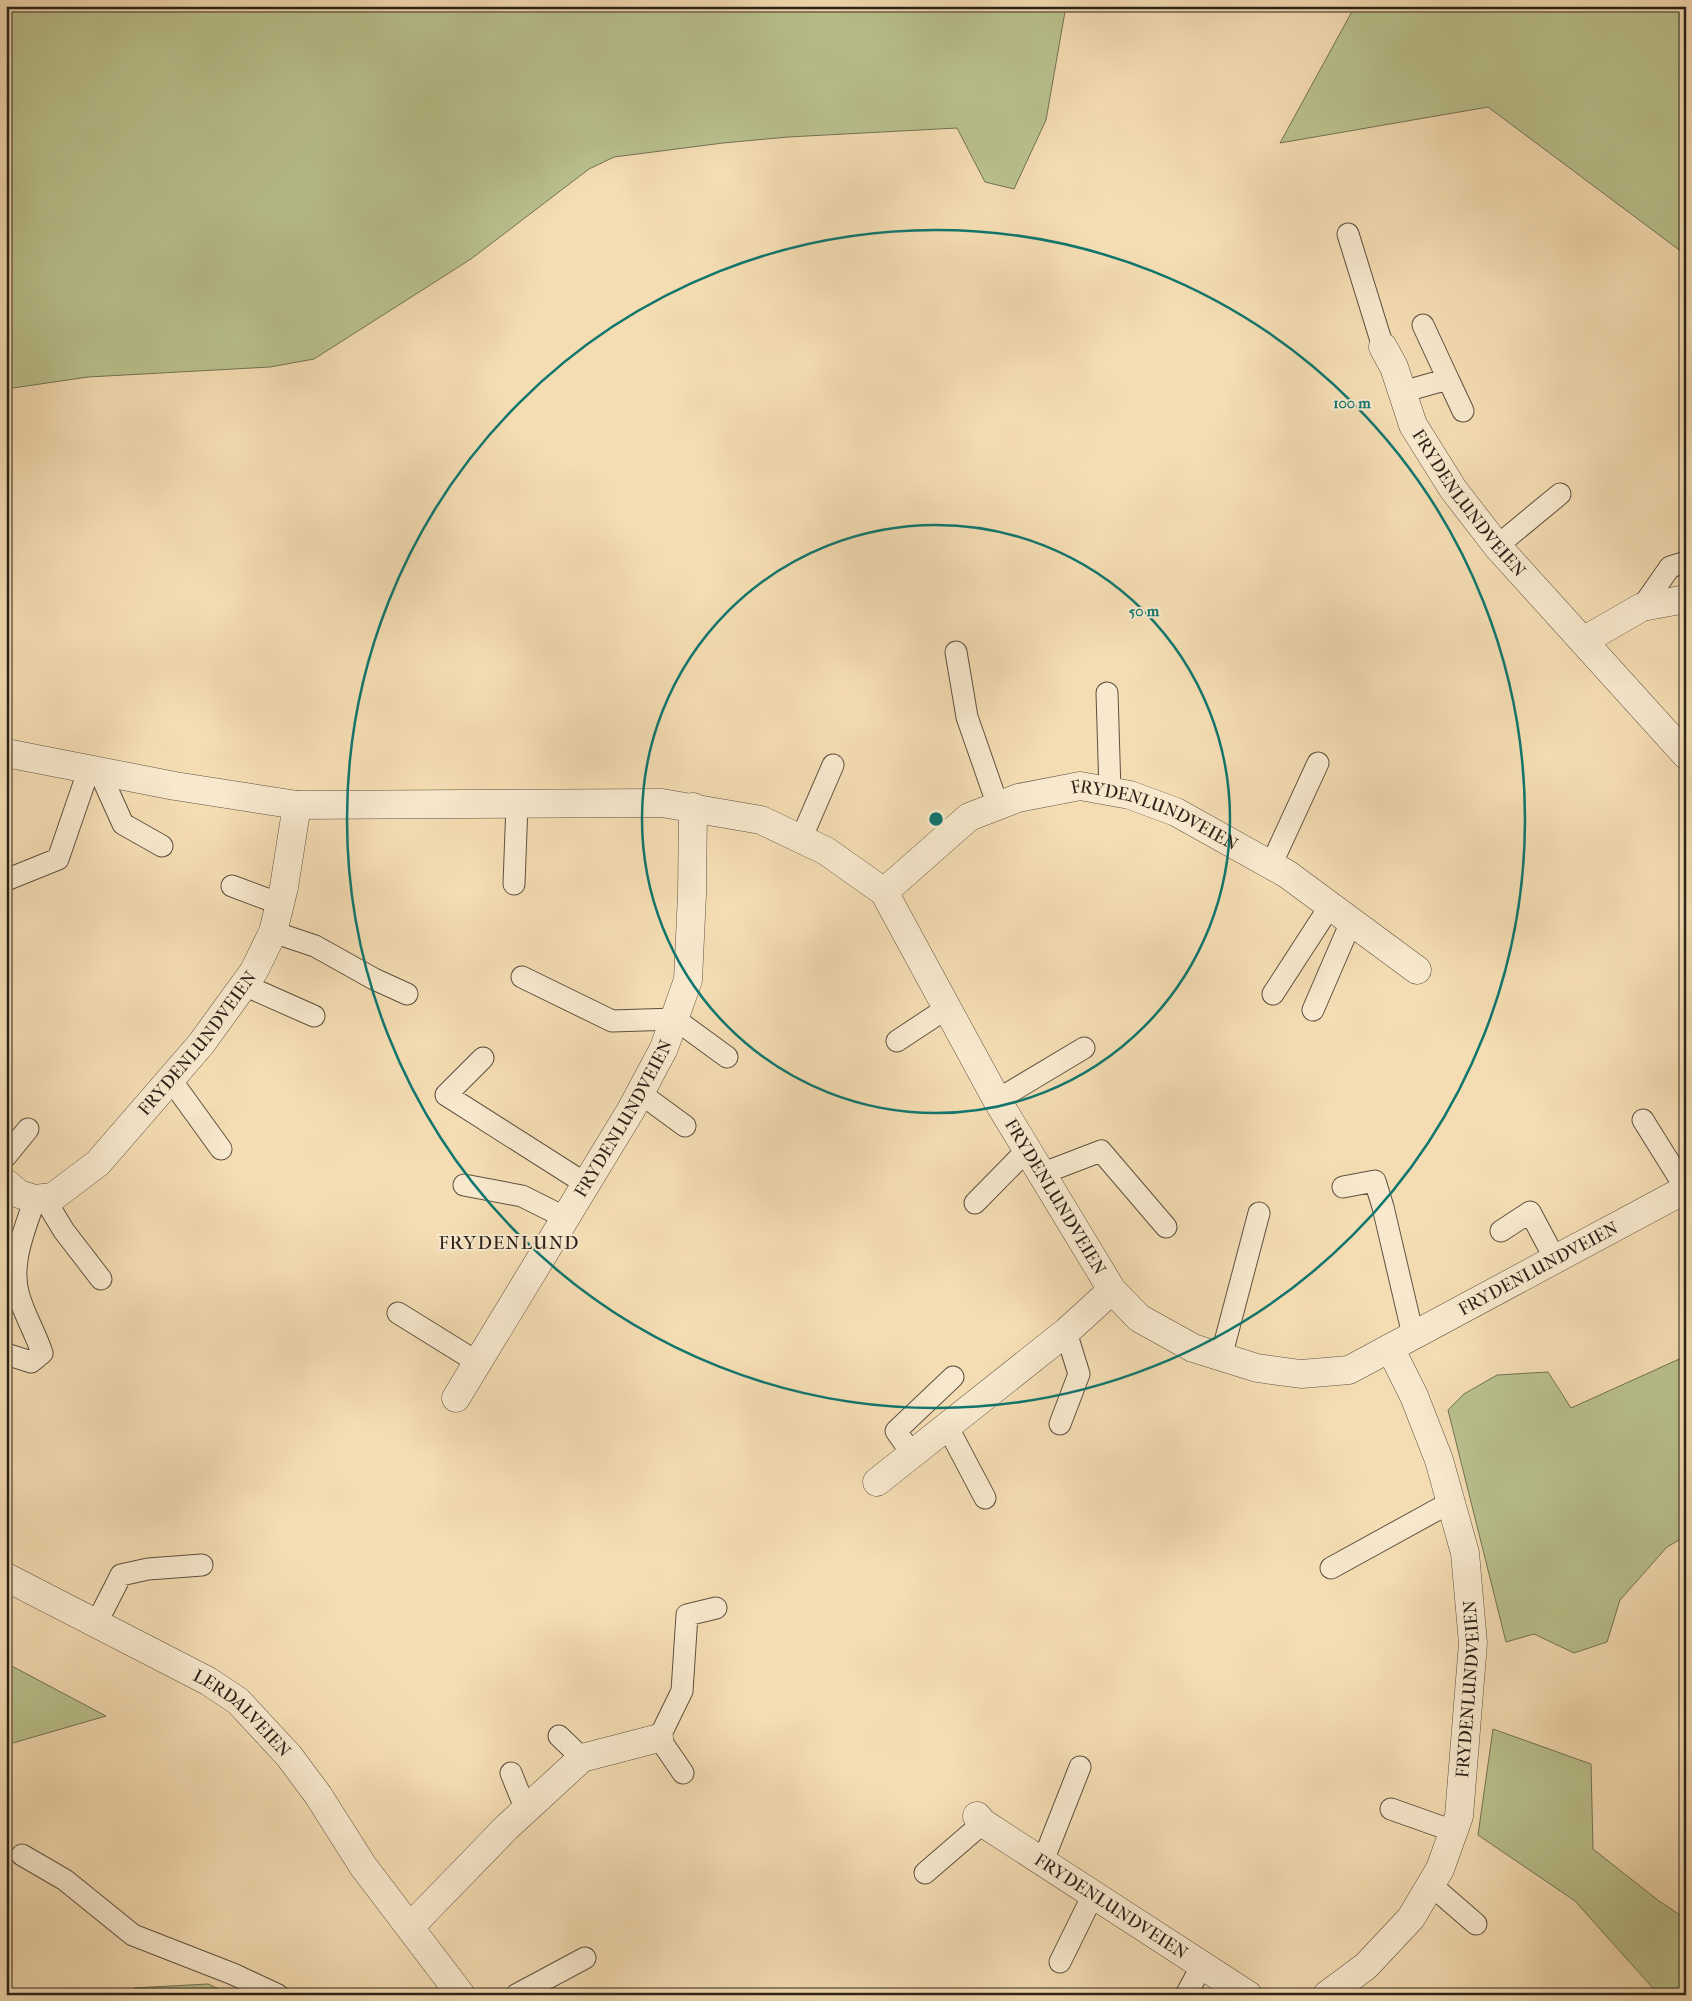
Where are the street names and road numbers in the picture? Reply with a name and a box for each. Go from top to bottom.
street label: FRYDENLUNDVEIEN [1407,426,1530,582]
street label: FRYDENLUNDVEIEN [1069,776,1242,856]
street label: FRYDENLUNDVEIEN [134,967,262,1120]
street label: FRYDENLUNDVEIEN [570,1037,677,1201]
street label: FRYDENLUNDVEIEN [1000,1115,1110,1279]
street label: FRYDENLUNDVEIEN [1455,1217,1622,1320]
street label: FRYDENLUNDVEIEN [1452,1599,1484,1779]
street label: LERDALVEIEN [190,1665,295,1762]
street label: FRYDENLUNDVEIEN [1030,1849,1192,1964]

